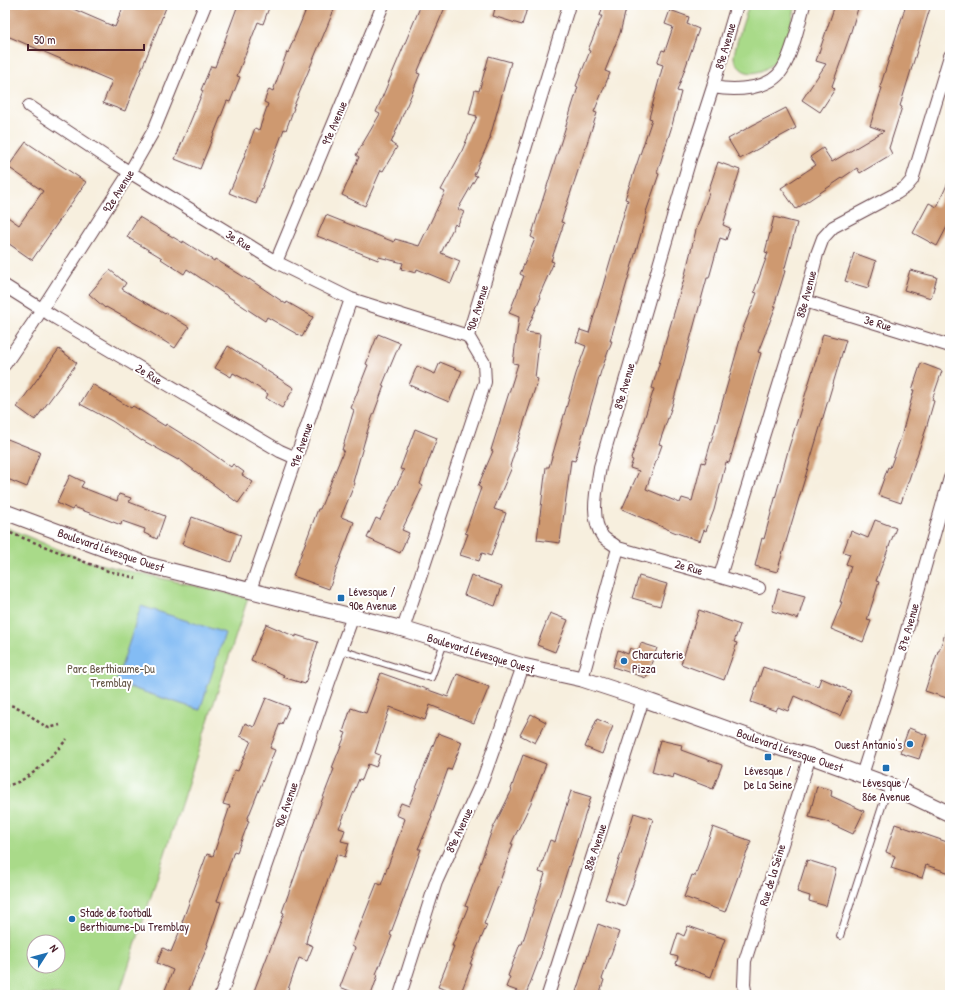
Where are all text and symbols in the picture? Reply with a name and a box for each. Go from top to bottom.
street label: 89e Avenue [710,21,740,71]
scale bar [28,26,144,52]
text: 50 m [34,31,55,48]
street label: 91e Avenue [317,98,351,148]
street label: 92e Avenue [98,166,138,216]
street label: 3e Rue [223,225,256,255]
street label: 88e Avenue [792,268,821,320]
street label: 90e Avenue [462,282,492,333]
street label: 3e Rue [862,311,894,335]
street label: 2e Rue [133,359,166,389]
street label: 89e Avenue [609,361,639,411]
street label: 91e Avenue [285,420,317,470]
street label: Boulevard Lévesque Ouest [55,524,167,576]
street label: 2e Rue [673,555,705,579]
place label: Lévesque / 90e Avenue [349,583,397,614]
marker: Lévesque / 90e Avenue [336,593,346,603]
street label: 87e Avenue [893,601,923,653]
street label: Boulevard Lévesque Ouest [425,629,538,678]
place label: Charcuterie Pizza [632,646,684,677]
marker: Charcuterie Pizza [619,656,629,666]
park label: Parc Berthiaume-Du Tremblay [67,660,155,691]
street label: Boulevard Lévesque Ouest [734,724,846,776]
place label: Ouest Antanio's [835,736,902,753]
marker: Ouest Antanio's [905,739,915,749]
marker: Lévesque / De La Seine [763,752,773,762]
place label: Lévesque / De La Seine [744,762,792,793]
marker: Lévesque / 86e Avenue [881,763,891,773]
place label: Lévesque / 86e Avenue [862,774,910,805]
street label: 90e Avenue [270,779,302,830]
street label: 89e Avenue [441,805,477,855]
street label: 88e Avenue [579,821,611,873]
street label: Rue de la Seine [755,842,790,908]
place label: Stade de football Berthiaume-Du Tremblay [80,904,189,935]
marker: Stade de football Berthiaume-Du Tremblay [67,914,77,924]
north arrow [26,934,66,974]
text: N [47,942,62,955]

